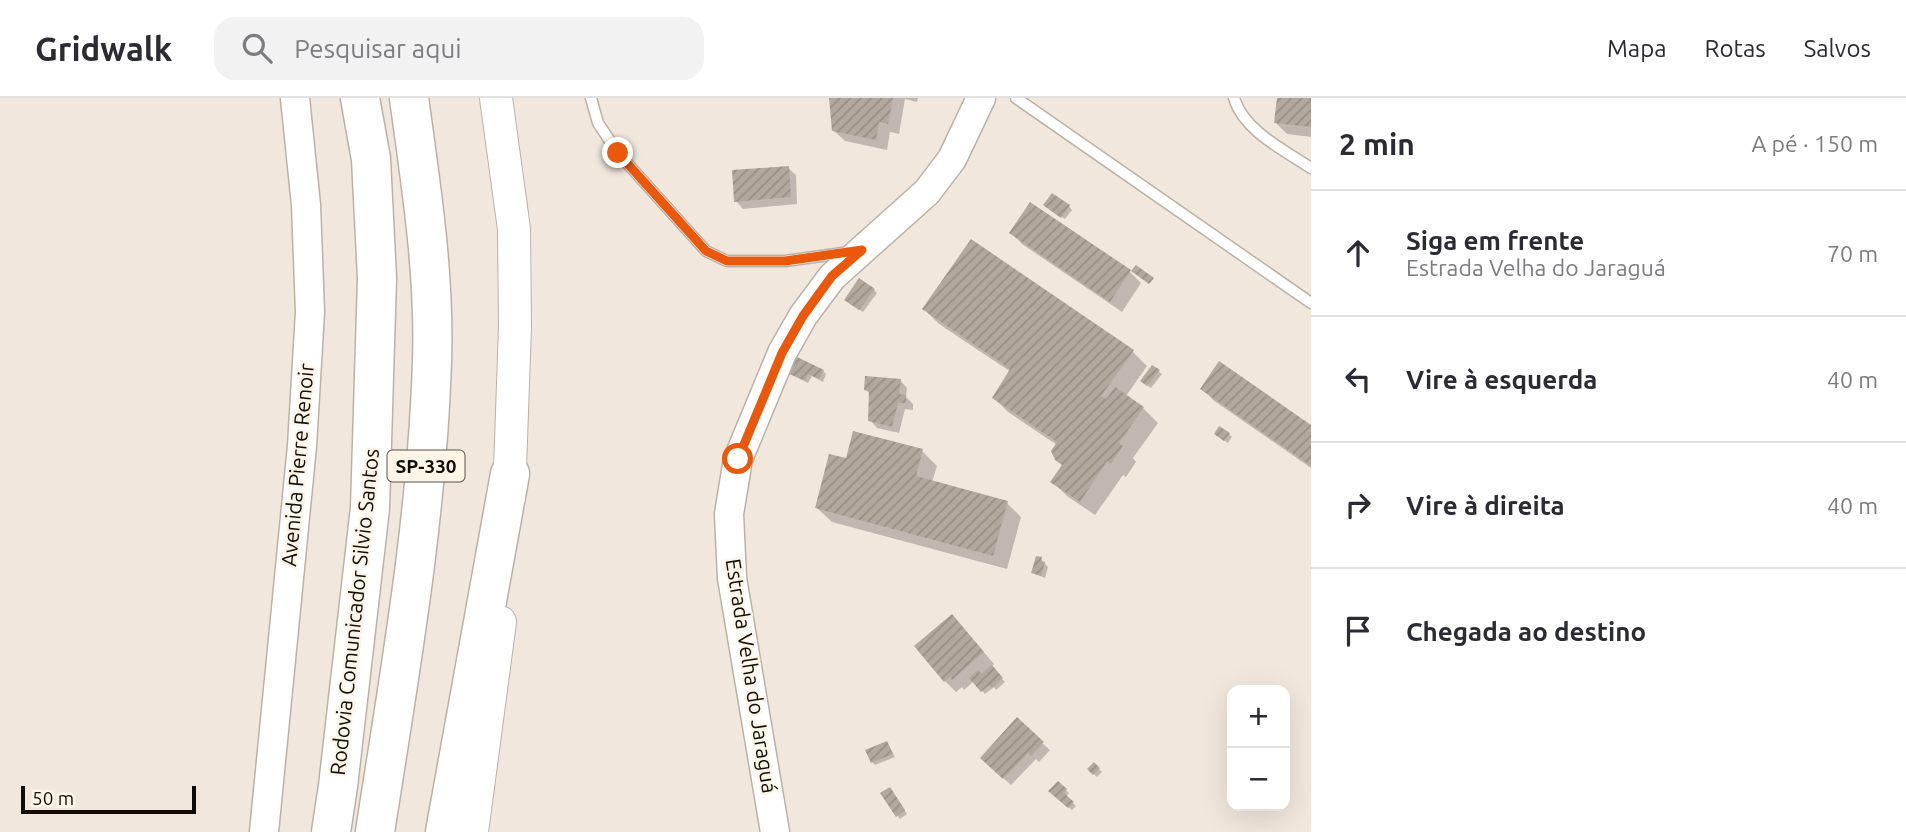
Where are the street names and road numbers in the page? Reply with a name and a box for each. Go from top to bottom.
street label: Avenida Pierre Renoir [276,362,318,567]
street label: Rodovia Comunicador Silvio Santos [325,447,383,776]
road number: SP-330 [388,450,464,482]
street label: Estrada Velha do Jaraguá [722,557,782,795]

